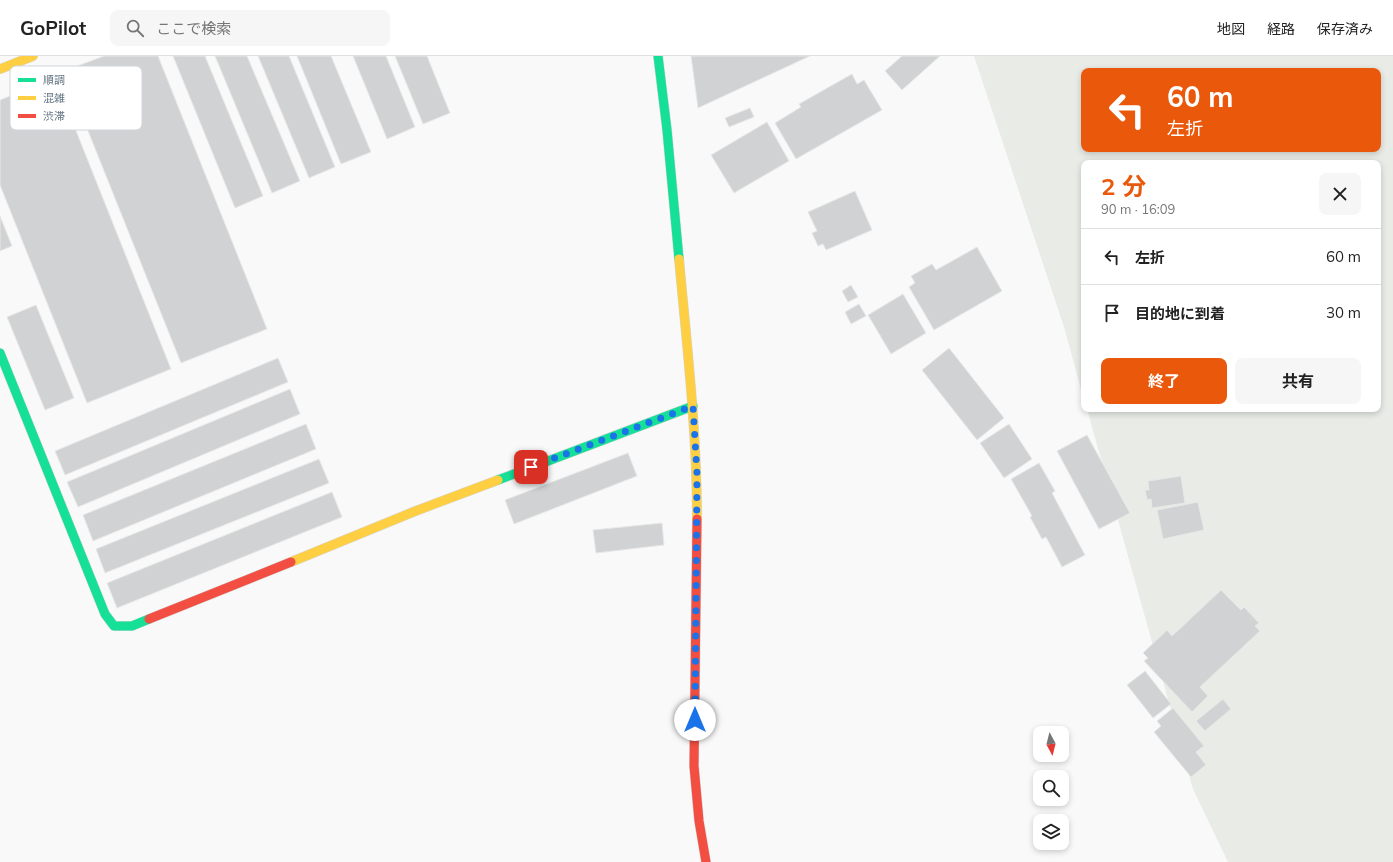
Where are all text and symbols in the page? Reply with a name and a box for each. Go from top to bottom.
search box [110,10,390,46]
text: GoPilot [20,16,86,40]
icon: search [124,17,146,39]
text: ここで検索 [156,19,231,38]
text: 地図 [1217,20,1245,38]
text: 経路 [1267,20,1295,38]
text: 保存済み [1317,20,1373,38]
legend [10,66,142,130]
text: 順調 [43,73,65,87]
text: 60 m [1167,79,1233,114]
icon: left [1101,84,1153,136]
text: 混雑 [43,91,65,105]
text: 渋滞 [43,109,65,123]
text: 左折 [1167,117,1203,140]
text: 2 分 [1101,171,1146,201]
button: close [1319,173,1361,215]
text: 90 m · 16:09 [1101,201,1175,217]
icon: left [1101,246,1123,268]
text: 60 m [1326,247,1361,266]
text: 左折 [1135,248,1165,267]
icon: arrive [1101,302,1123,324]
text: 30 m [1326,303,1361,322]
text: 目的地に到着 [1135,304,1225,323]
button: 終了 [1101,358,1227,404]
button: 共有 [1235,358,1361,404]
pin [514,450,548,484]
icon: arrive [520,456,542,478]
position arrow [674,699,716,741]
north arrow [1033,726,1069,762]
map controls [1033,726,1069,850]
button: search [1033,770,1069,806]
button: layers [1033,814,1069,850]

